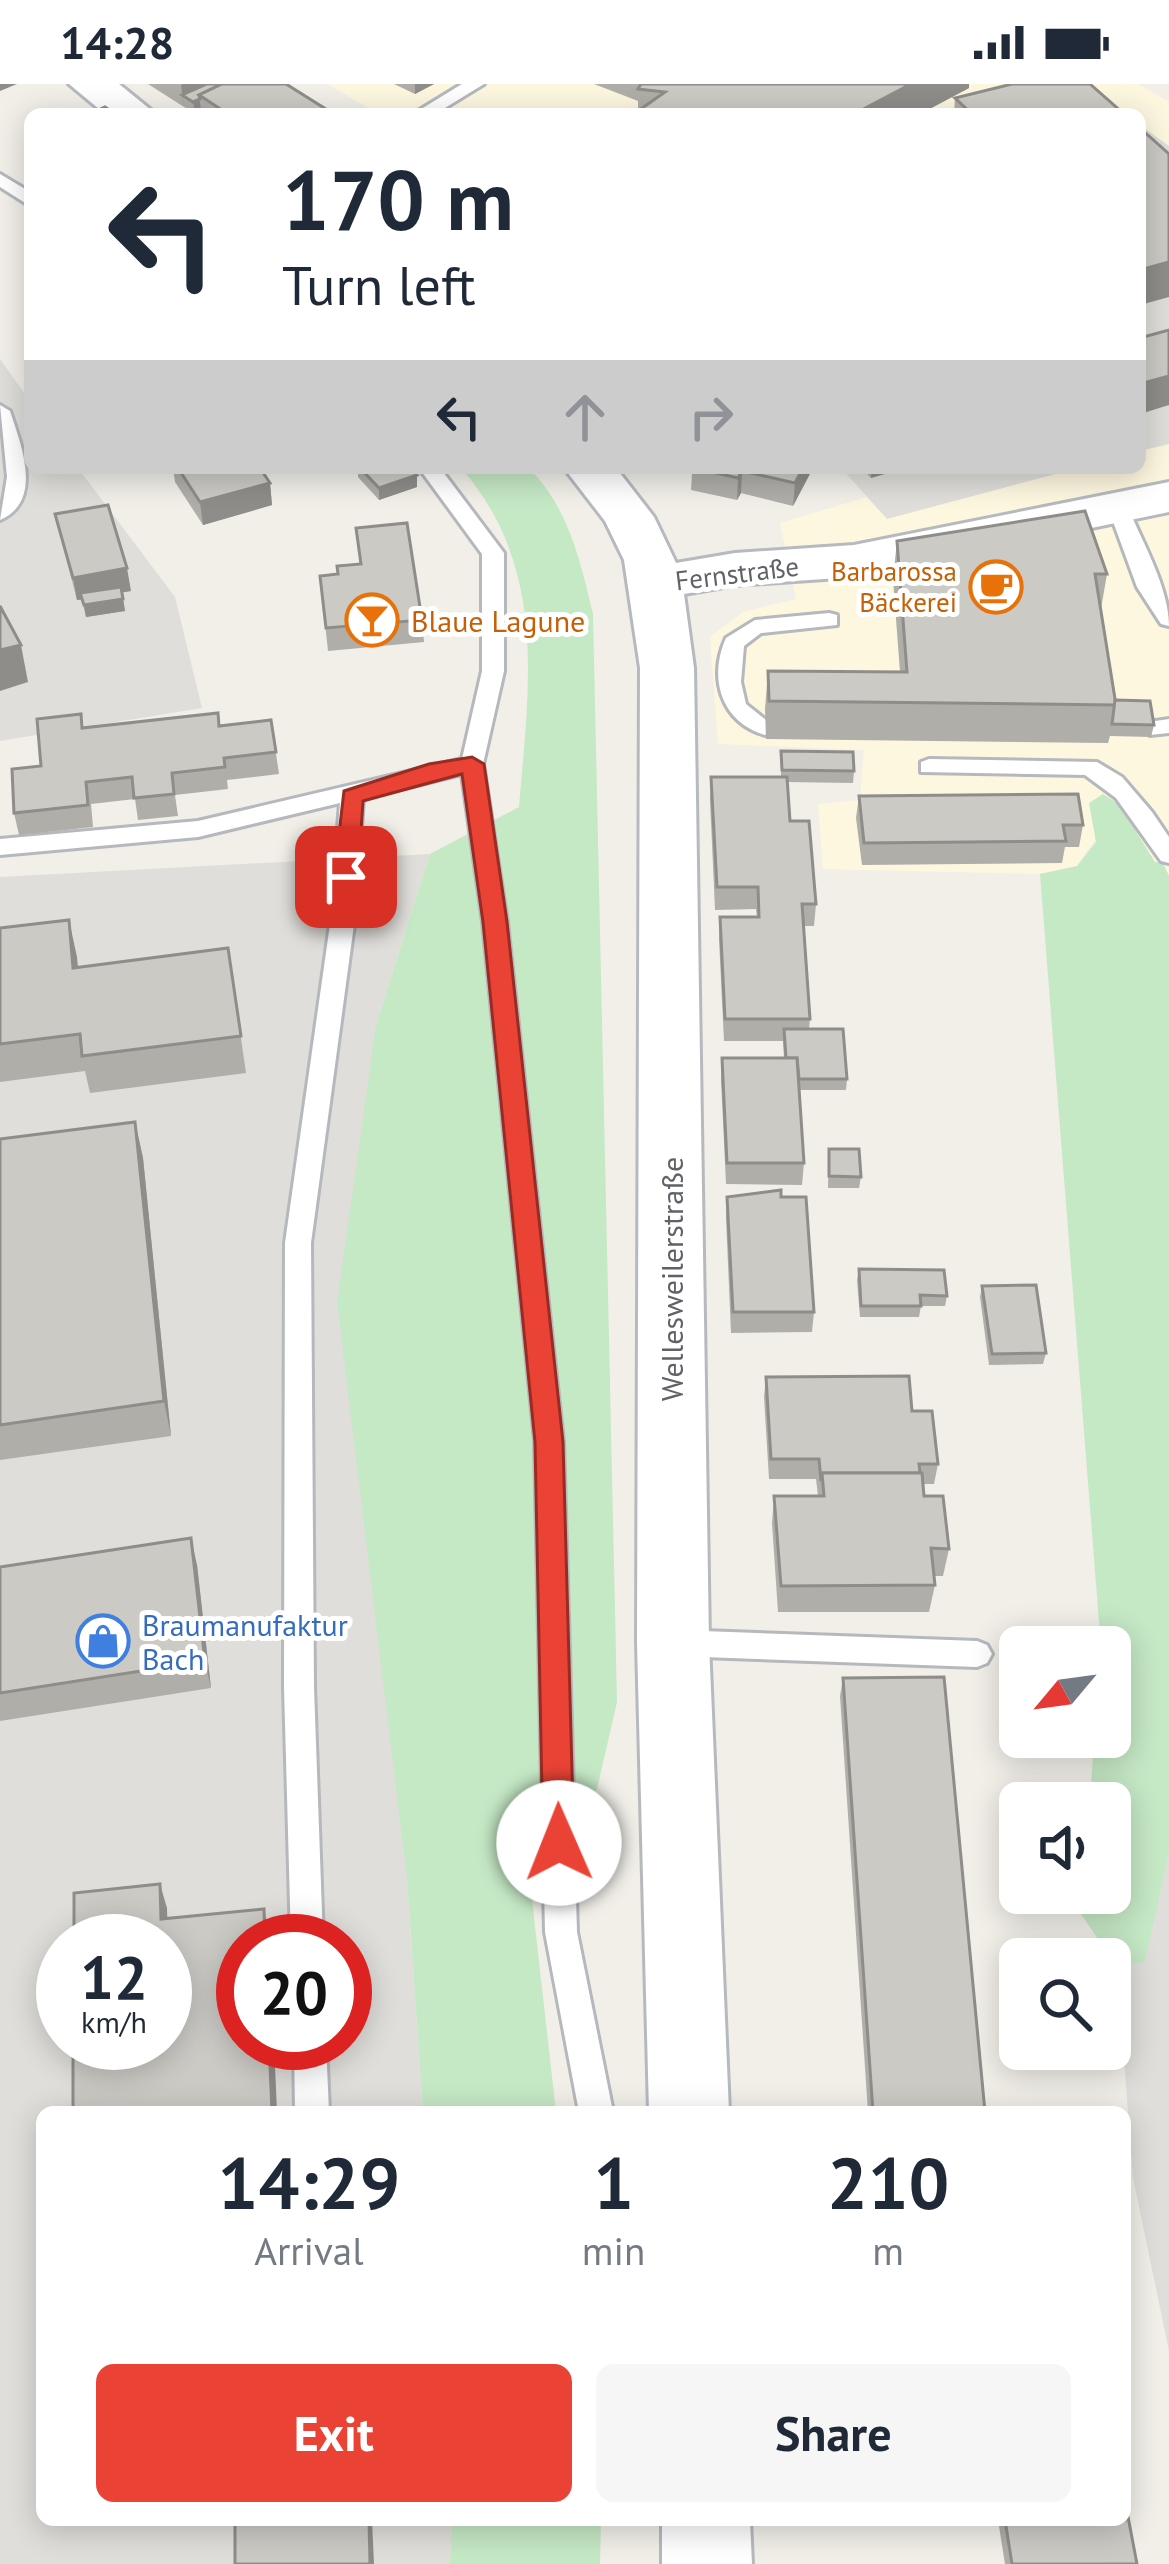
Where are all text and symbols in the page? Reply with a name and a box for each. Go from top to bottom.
text: 14:28 [60,13,174,71]
text: 170 m [282,144,514,253]
icon: left [84,156,240,312]
text: Turn left [282,250,476,320]
icon: left [426,384,492,450]
icon: ahead [552,384,618,450]
icon: right [678,384,744,450]
street label: Fernstraße [673,549,801,597]
place label: Barbarossa Bäckerei [831,554,957,619]
cafe icon: Barbarossa Bäckerei [968,559,1024,615]
bar icon: Blaue Lagune [344,592,400,648]
place label: Blaue Lagune [411,601,585,640]
pin [295,826,397,928]
icon: arrive [313,844,379,910]
street label: Wellesweilerstraße [652,1157,691,1401]
place label: Braumanufaktur Bach [142,1605,348,1678]
shop icon: Braumanufaktur Bach [75,1613,131,1669]
north arrow [999,1626,1131,1758]
map controls [999,1626,1131,2070]
position arrow [496,1780,622,1906]
button: sound [999,1782,1131,1914]
speed limit sign: 20 [216,1914,372,2070]
text: 12 [80,1938,148,2016]
button: search [999,1938,1131,2070]
text: km/h [81,2002,147,2041]
text: 14:29 [218,2136,400,2229]
text: 1 [593,2136,634,2229]
text: 210 [827,2136,949,2229]
text: Arrival [254,2225,364,2276]
text: min [582,2225,645,2276]
text: m [872,2225,904,2276]
button: Exit [96,2364,572,2502]
button: Share [596,2364,1071,2502]

